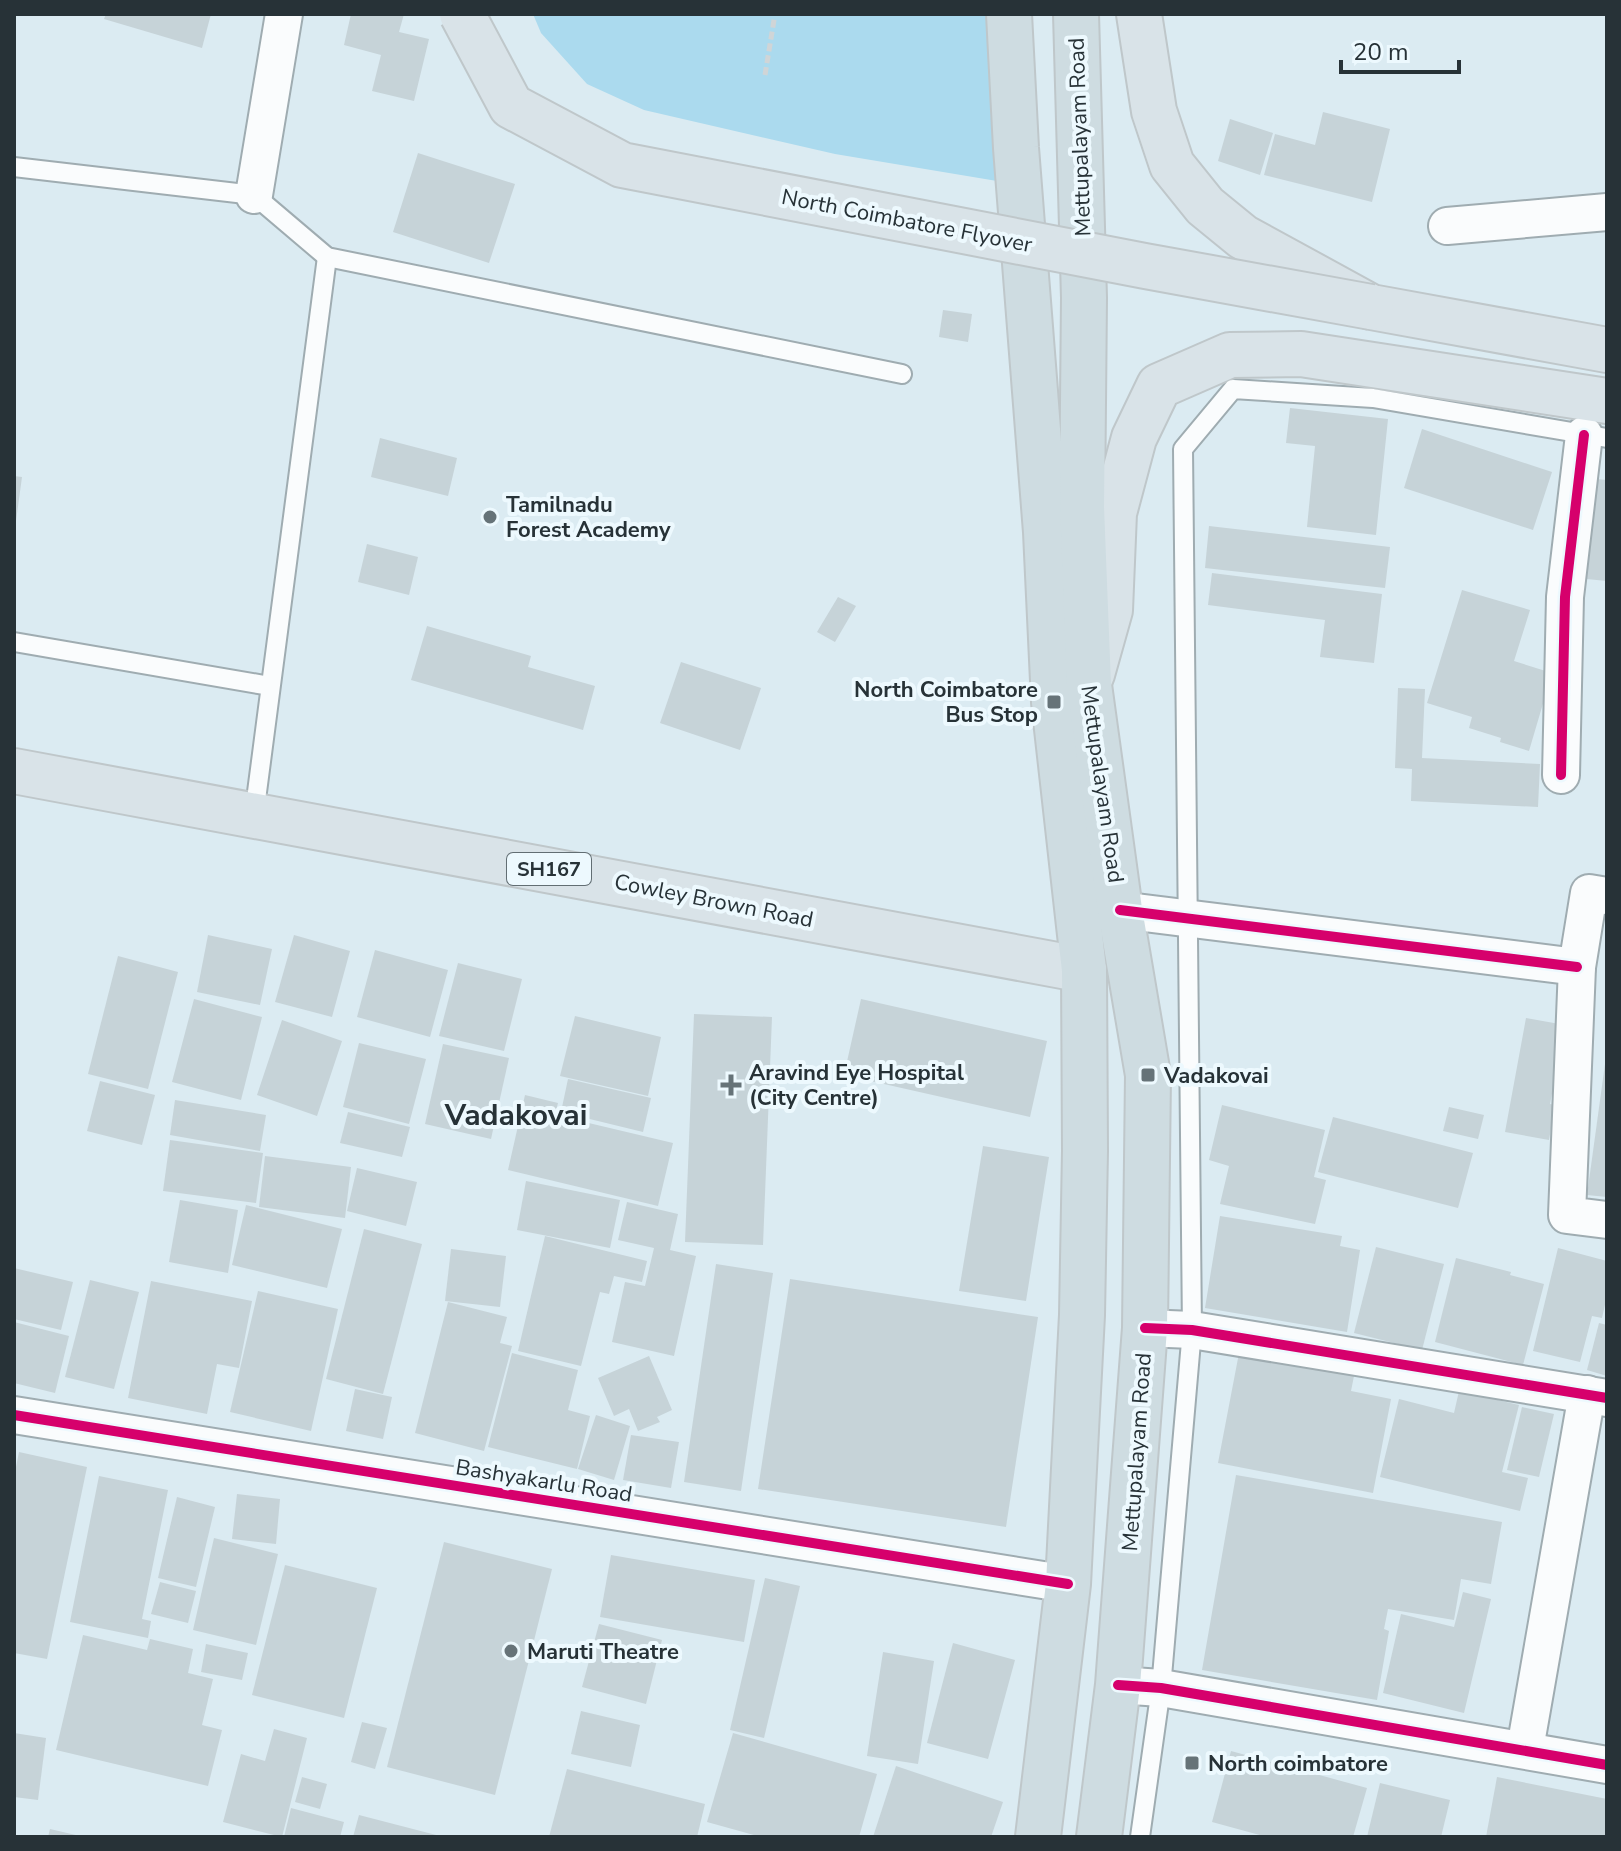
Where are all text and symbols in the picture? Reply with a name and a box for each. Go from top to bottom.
scale bar [1341,24,1459,74]
text: 20 m [1353,36,1409,68]
street label: Mettupalayam Road [1062,37,1098,237]
street label: North Coimbatore Flyover [779,182,1035,260]
place label: Tamilnadu Forest Academy [506,490,671,545]
marker: Tamilnadu Forest Academy [481,508,499,526]
place label: North Coimbatore Bus Stop [854,675,1038,730]
street label: Mettupalayam Road [1073,684,1131,885]
marker: North Coimbatore Bus Stop [1045,693,1063,711]
road number: SH167 [507,853,591,885]
street label: Cowley Brown Road [612,867,816,935]
place label: Aravind Eye Hospital (City Centre) [749,1058,964,1113]
place label: Vadakovai [1163,1061,1269,1091]
marker: Vadakovai [1139,1066,1157,1084]
marker: Aravind Eye Hospital (City Centre) [720,1074,742,1096]
district label: Vadakovai [444,1095,587,1136]
street label: Mettupalayam Road [1115,1352,1159,1552]
street label: Bashyakarlu Road [453,1452,634,1510]
place label: Maruti Theatre [527,1637,679,1667]
marker: Maruti Theatre [502,1642,520,1660]
place label: North coimbatore [1208,1749,1388,1779]
marker: North coimbatore [1183,1754,1201,1772]

